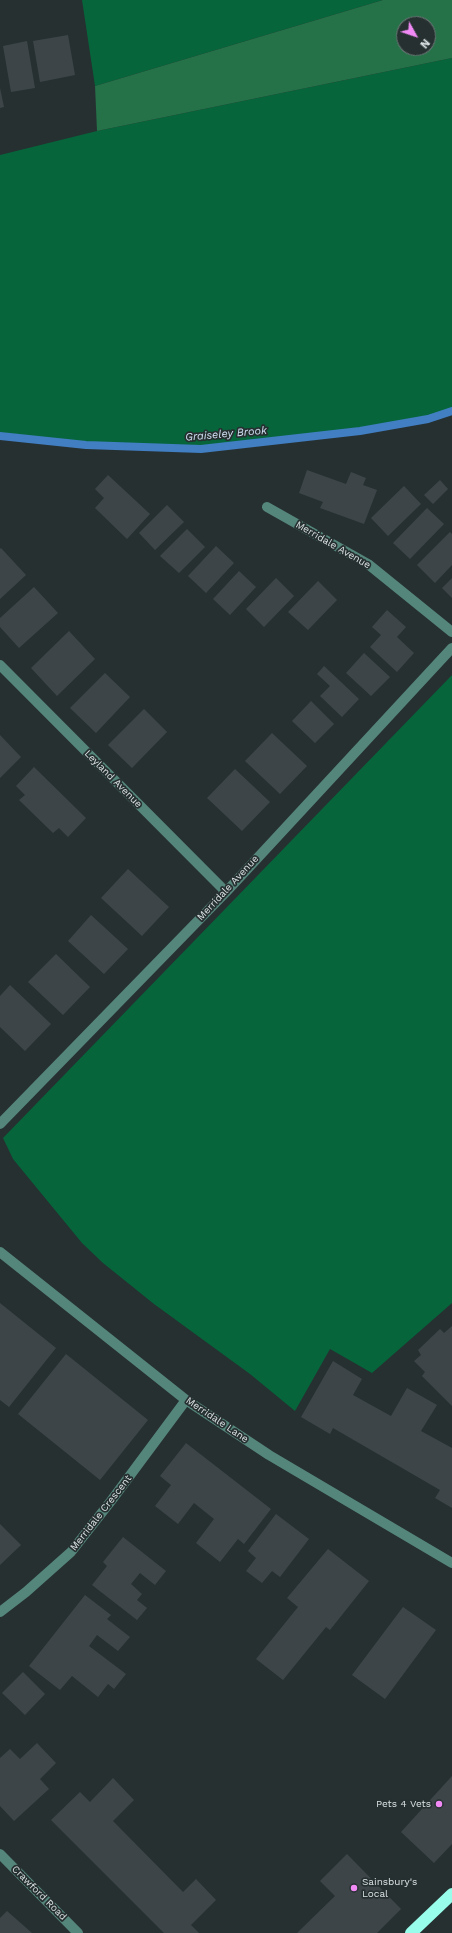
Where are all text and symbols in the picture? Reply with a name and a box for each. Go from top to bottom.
north arrow [396,16,436,56]
text: N [417,36,432,51]
water label: Graiseley Brook [185,424,267,444]
street label: Merridale Avenue [293,519,373,571]
street label: Leyland Avenue [82,748,144,810]
street label: Merridale Avenue [195,853,261,923]
street label: Merridale Lane [183,1395,251,1445]
street label: Merridale Crescent [68,1473,134,1553]
place label: Pets 4 Vets [376,1798,431,1810]
marker: Pets 4 Vets [434,1799,444,1809]
street label: Crawford Road [9,1863,69,1923]
place label: Sainsbury's Local [362,1876,417,1900]
marker: Sainsbury's Local [349,1883,359,1893]

